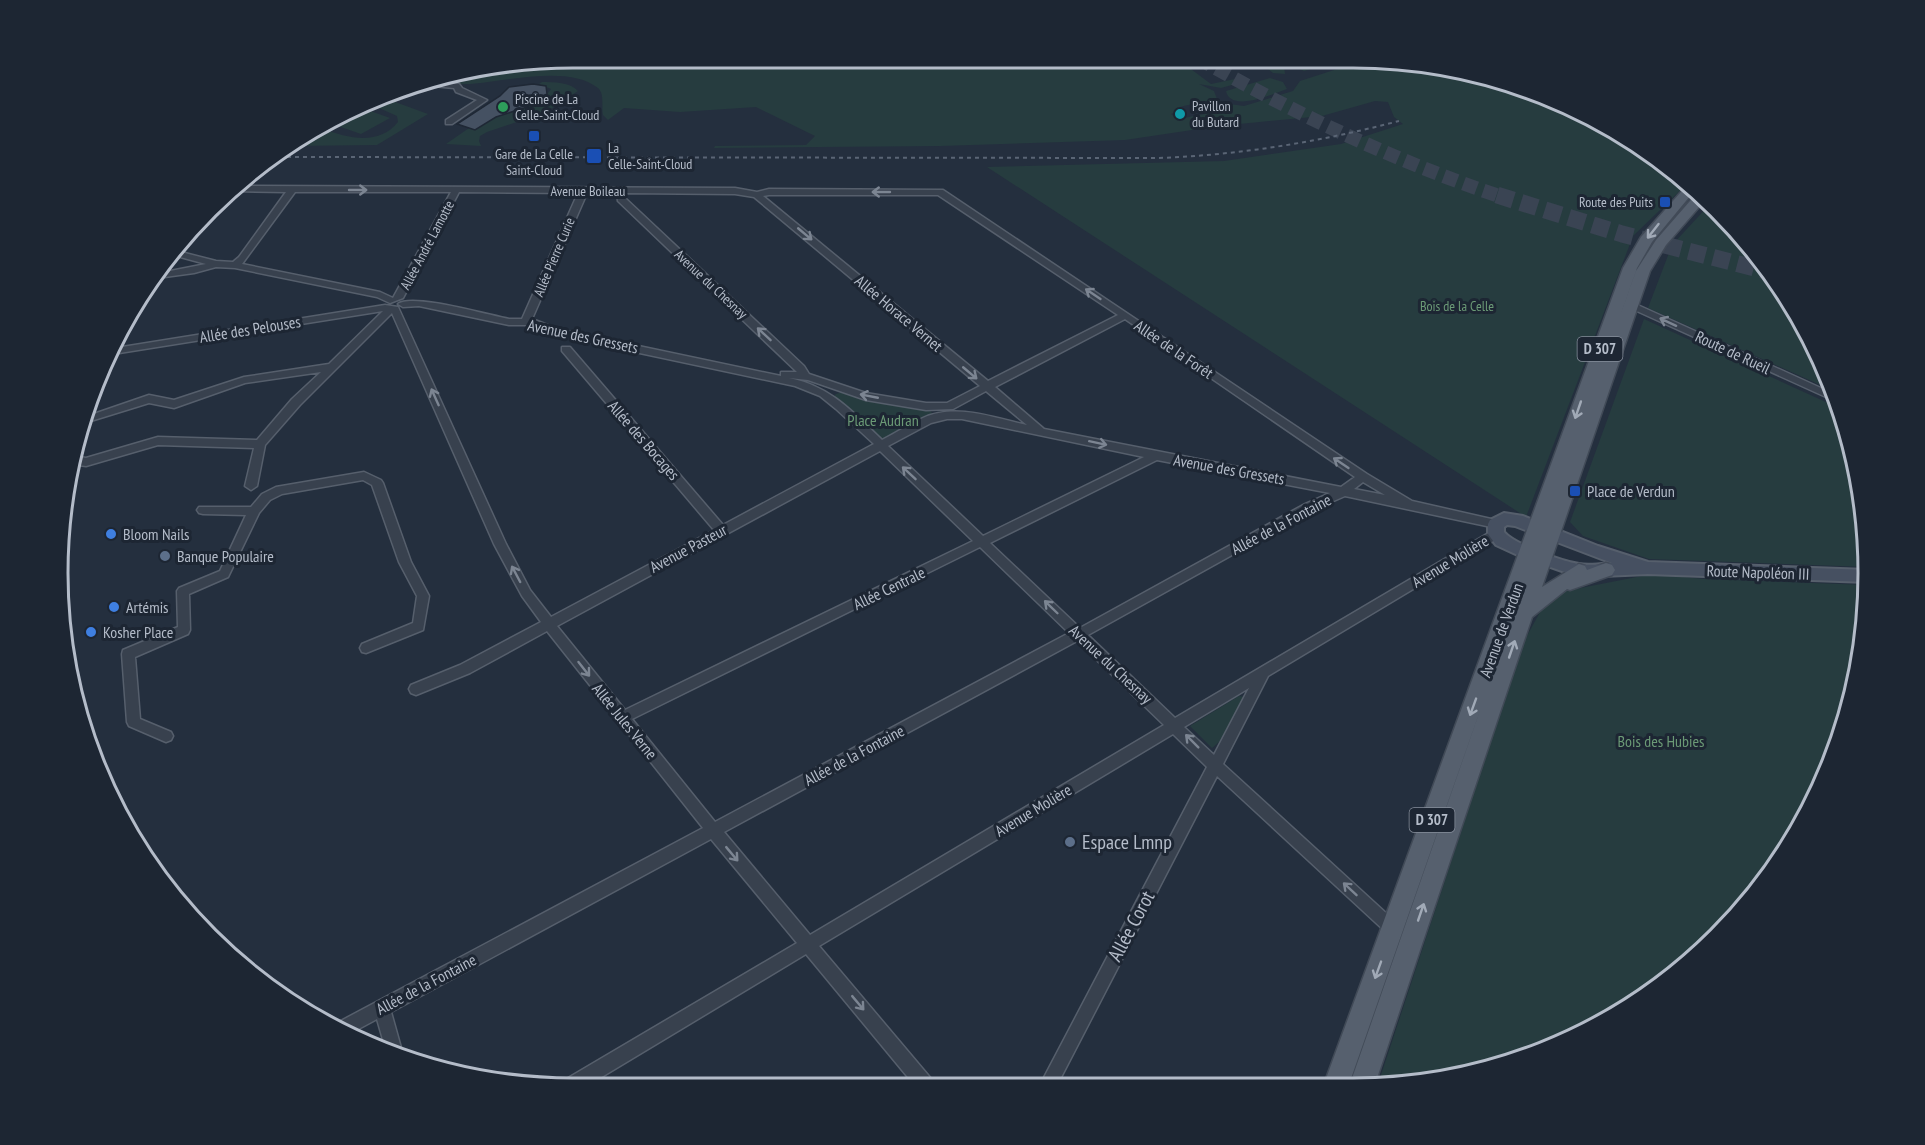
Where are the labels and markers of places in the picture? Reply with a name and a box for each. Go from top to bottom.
place label: Piscine de La Celle-Saint-Cloud [515,90,599,124]
place label: Pavillon du Butard [1192,97,1239,131]
marker: Piscine de La Celle-Saint-Cloud [496,100,510,114]
marker: Pavillon du Butard [1173,107,1187,121]
marker: Gare de La Celle Saint-Cloud [527,129,541,143]
place label: La Celle-Saint-Cloud [608,139,692,173]
place label: Gare de La Celle Saint-Cloud [495,145,573,179]
marker: La Celle-Saint-Cloud [585,147,603,165]
place label: Route des Puits [1579,193,1653,211]
marker: Route des Puits [1658,195,1672,209]
place label: Place de Verdun [1587,481,1675,501]
marker: Place de Verdun [1568,484,1582,498]
place label: Bloom Nails [123,524,190,544]
marker: Bloom Nails [104,527,118,541]
place label: Banque Populaire [177,546,274,566]
marker: Banque Populaire [158,549,172,563]
place label: Artémis [126,597,169,617]
marker: Artémis [107,600,121,614]
place label: Kosher Place [103,622,173,642]
marker: Kosher Place [84,625,98,639]
place label: Espace Lmnp [1082,829,1172,855]
marker: Espace Lmnp [1063,835,1077,849]

